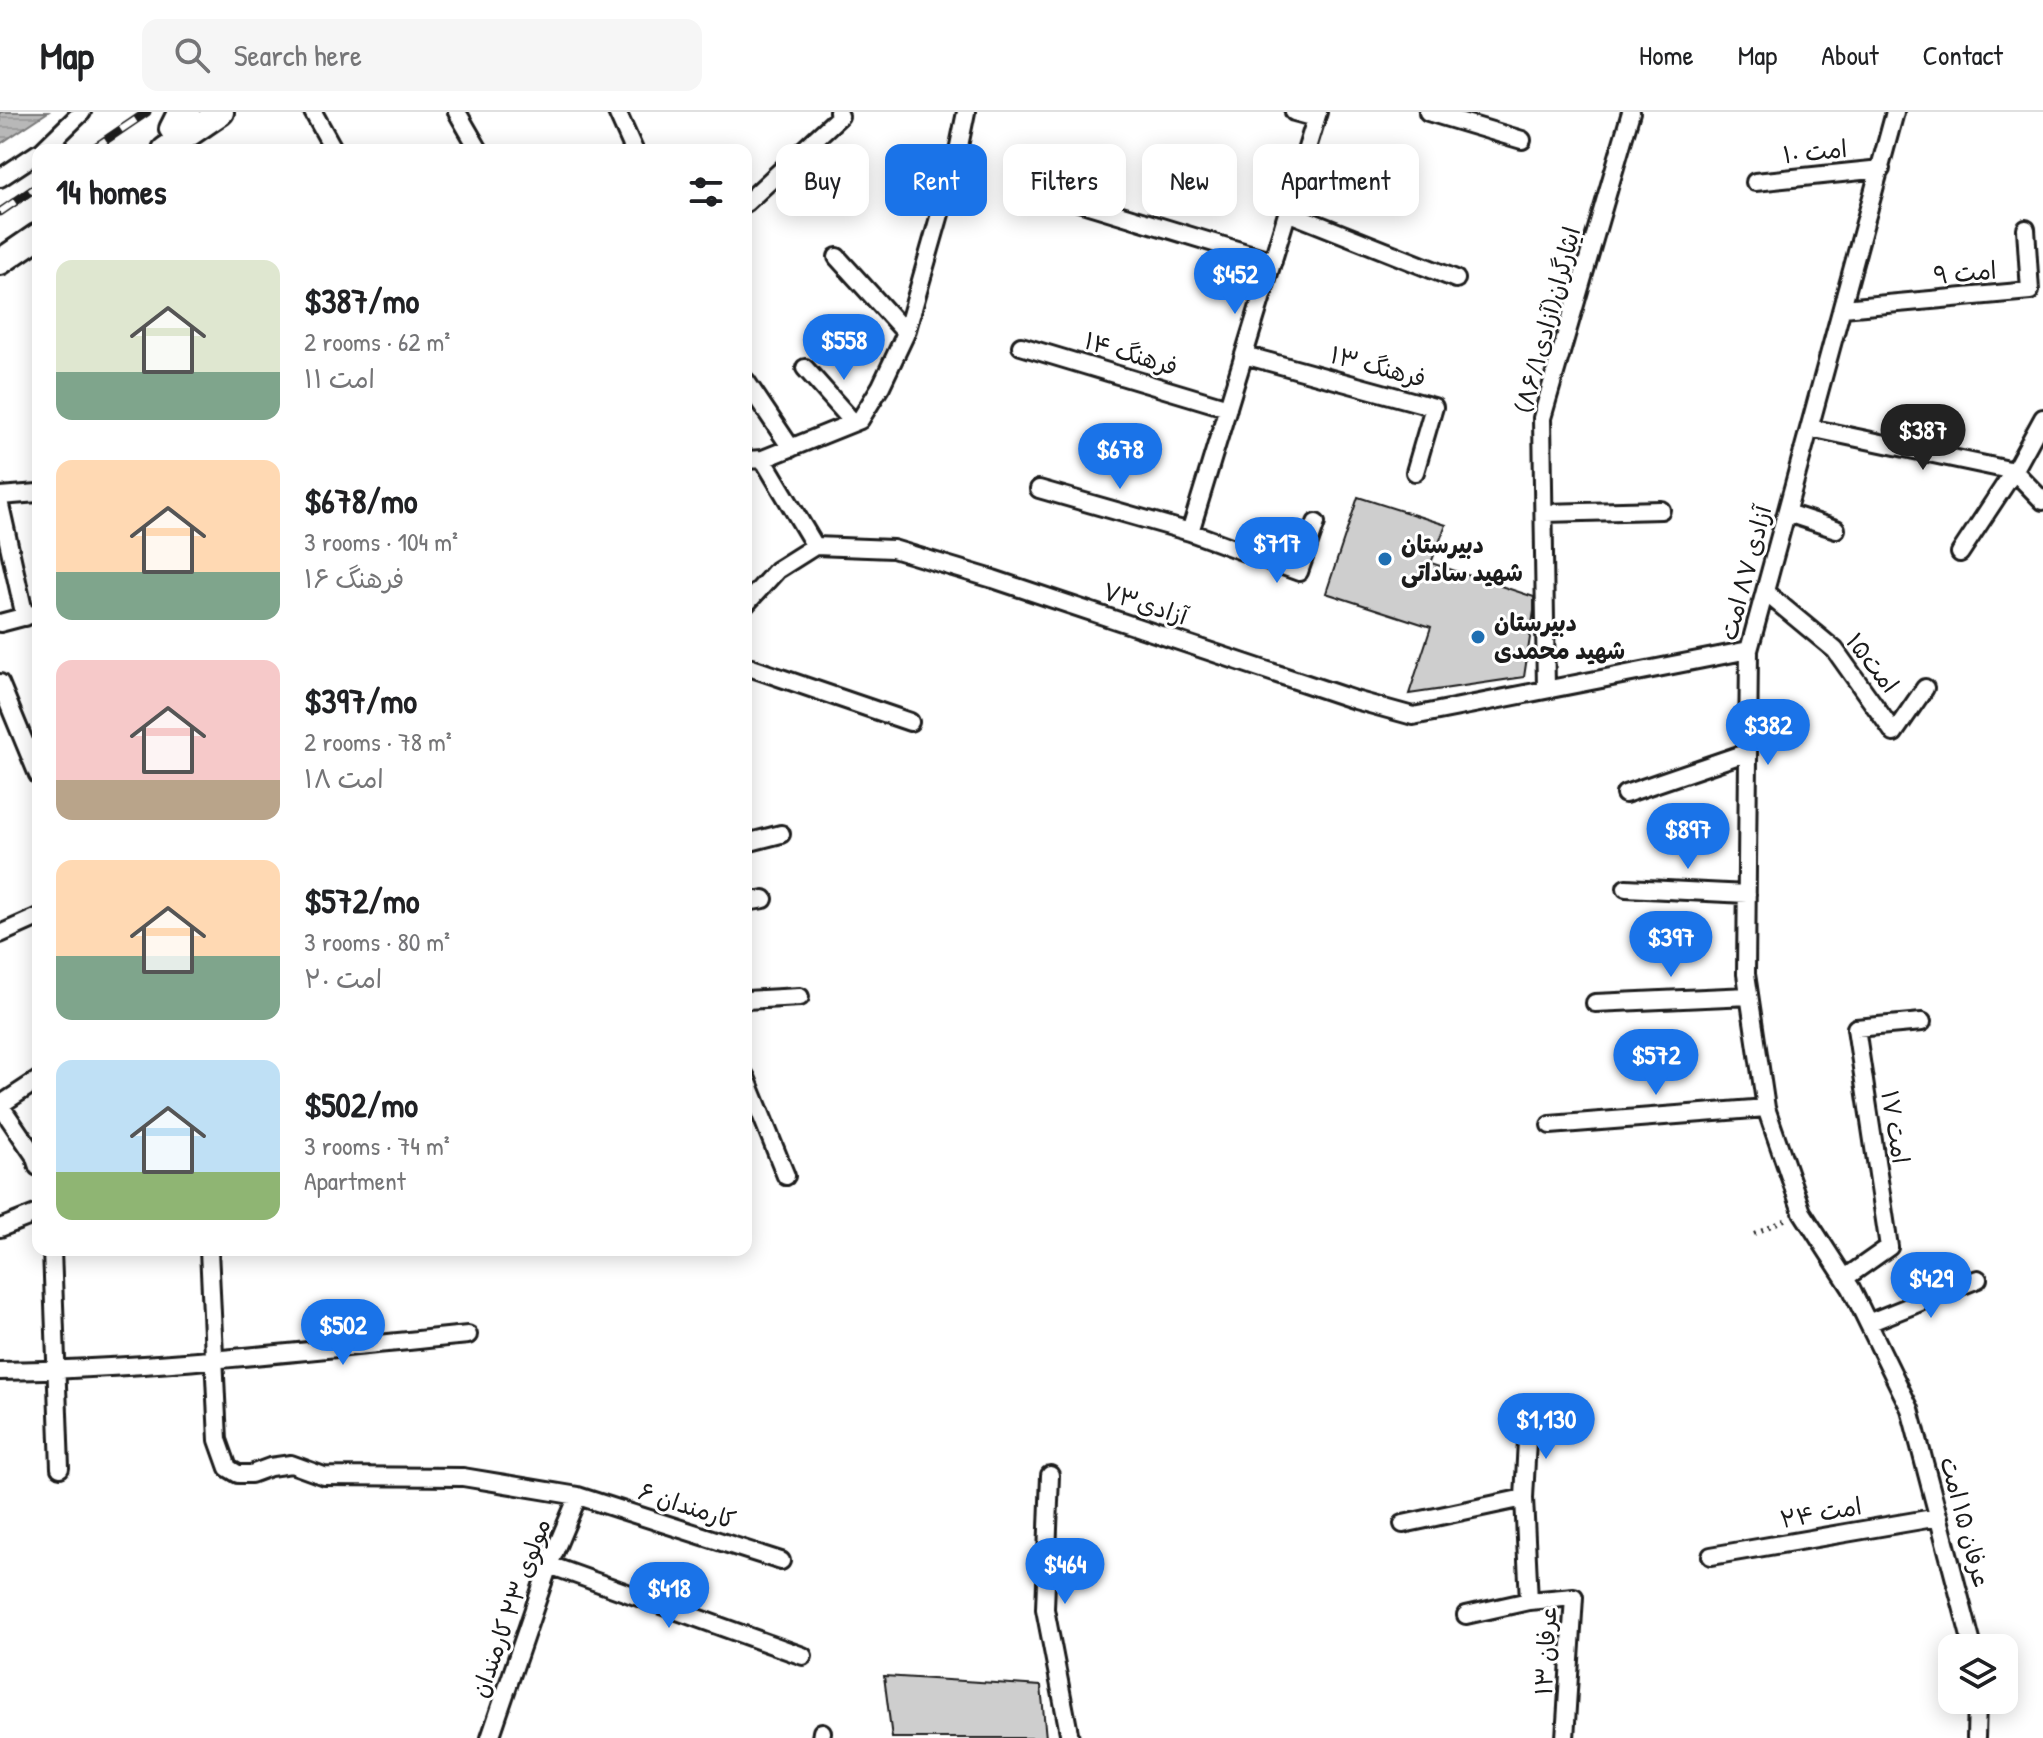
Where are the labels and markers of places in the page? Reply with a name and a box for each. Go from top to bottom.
pin: $452 [1188,248,1282,316]
pin: $558 [797,314,891,382]
pin: $387 [1876,404,1970,472]
pin: $678 [1073,423,1167,491]
pin: $717 [1230,517,1324,585]
place label: دبیرستان شهید ساداتی [1401,528,1523,588]
marker: دبیرستان شهید ساداتی [1376,550,1394,568]
place label: دبیرستان شهید محمدی [1494,606,1625,666]
marker: دبیرستان شهید محمدی [1469,628,1487,646]
pin: $382 [1721,699,1815,767]
pin: $897 [1641,803,1735,871]
pin: $397 [1624,911,1718,979]
pin: $572 [1609,1029,1703,1097]
pin: $429 [1884,1252,1978,1320]
pin: $502 [296,1299,390,1367]
pin: $1,130 [1481,1393,1611,1461]
pin: $464 [1018,1538,1112,1606]
pin: $418 [622,1562,716,1630]

